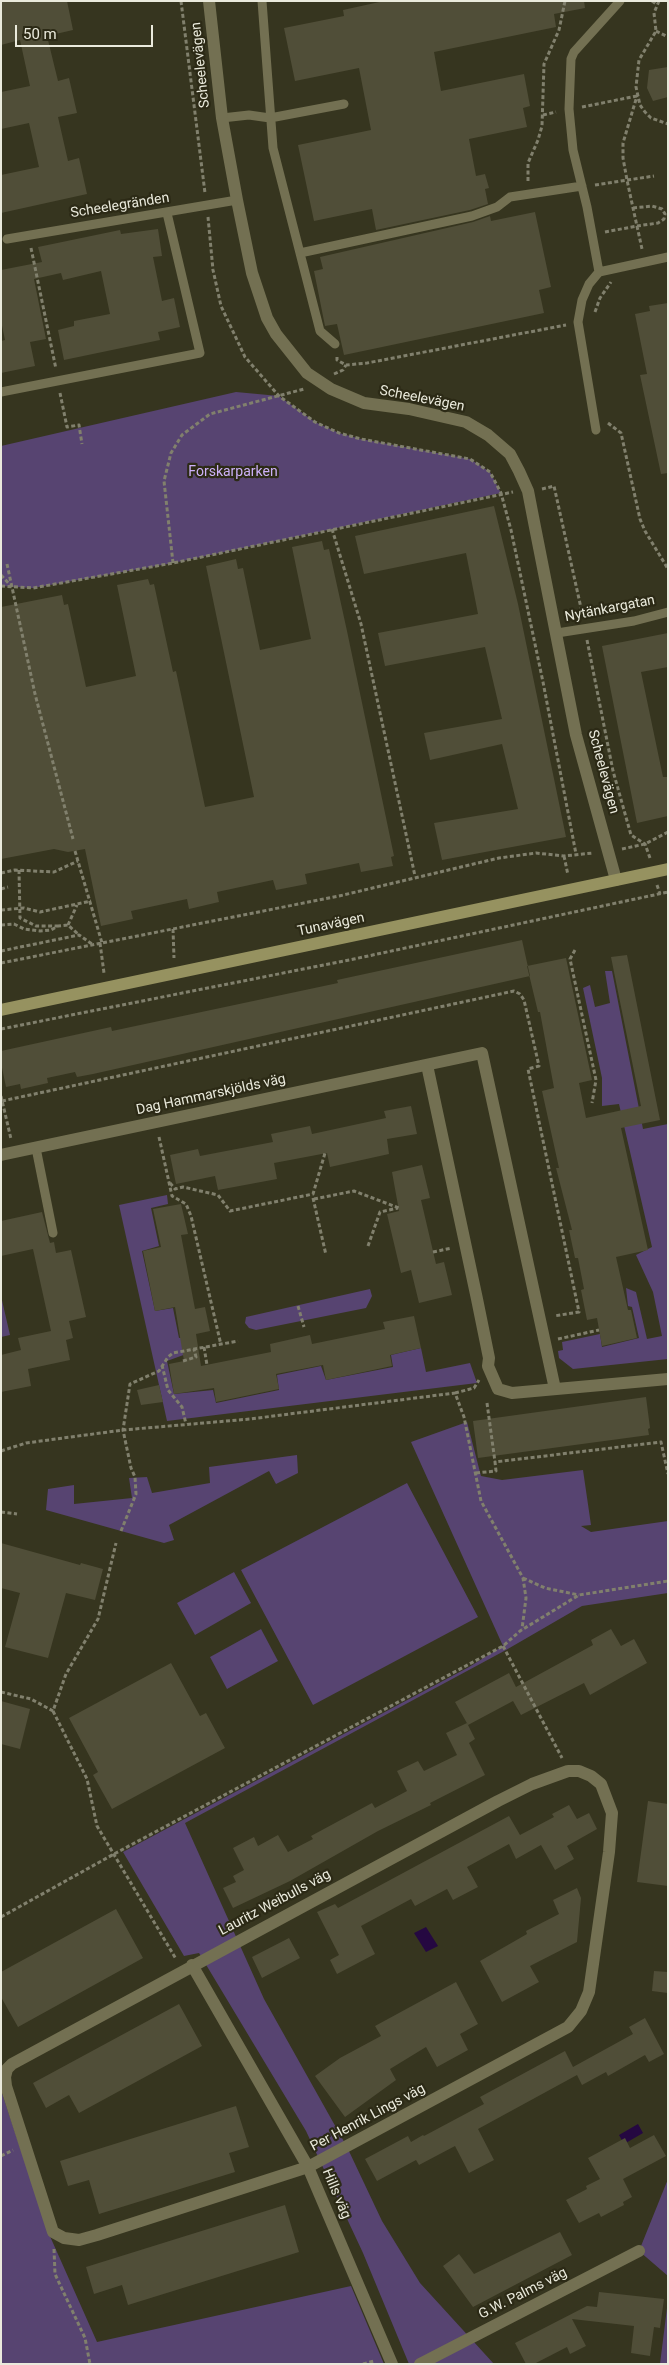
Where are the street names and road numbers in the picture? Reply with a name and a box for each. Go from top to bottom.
street label: Scheelevägen [188,21,214,109]
street label: Scheelegränden [69,190,171,222]
street label: Scheelevägen [378,383,466,415]
street label: Nytänkargatan [564,592,656,626]
street label: Scheelevägen [584,728,622,816]
street label: Tunavägen [296,910,366,940]
street label: Dag Hammarskjölds väg [135,1071,287,1119]
street label: Lauritz Weibulls väg [216,1866,334,1940]
street label: Per Henrik Lings väg [308,2081,428,2155]
street label: Hills väg [318,2166,354,2222]
street label: G.W. Palms väg [476,2265,570,2323]

